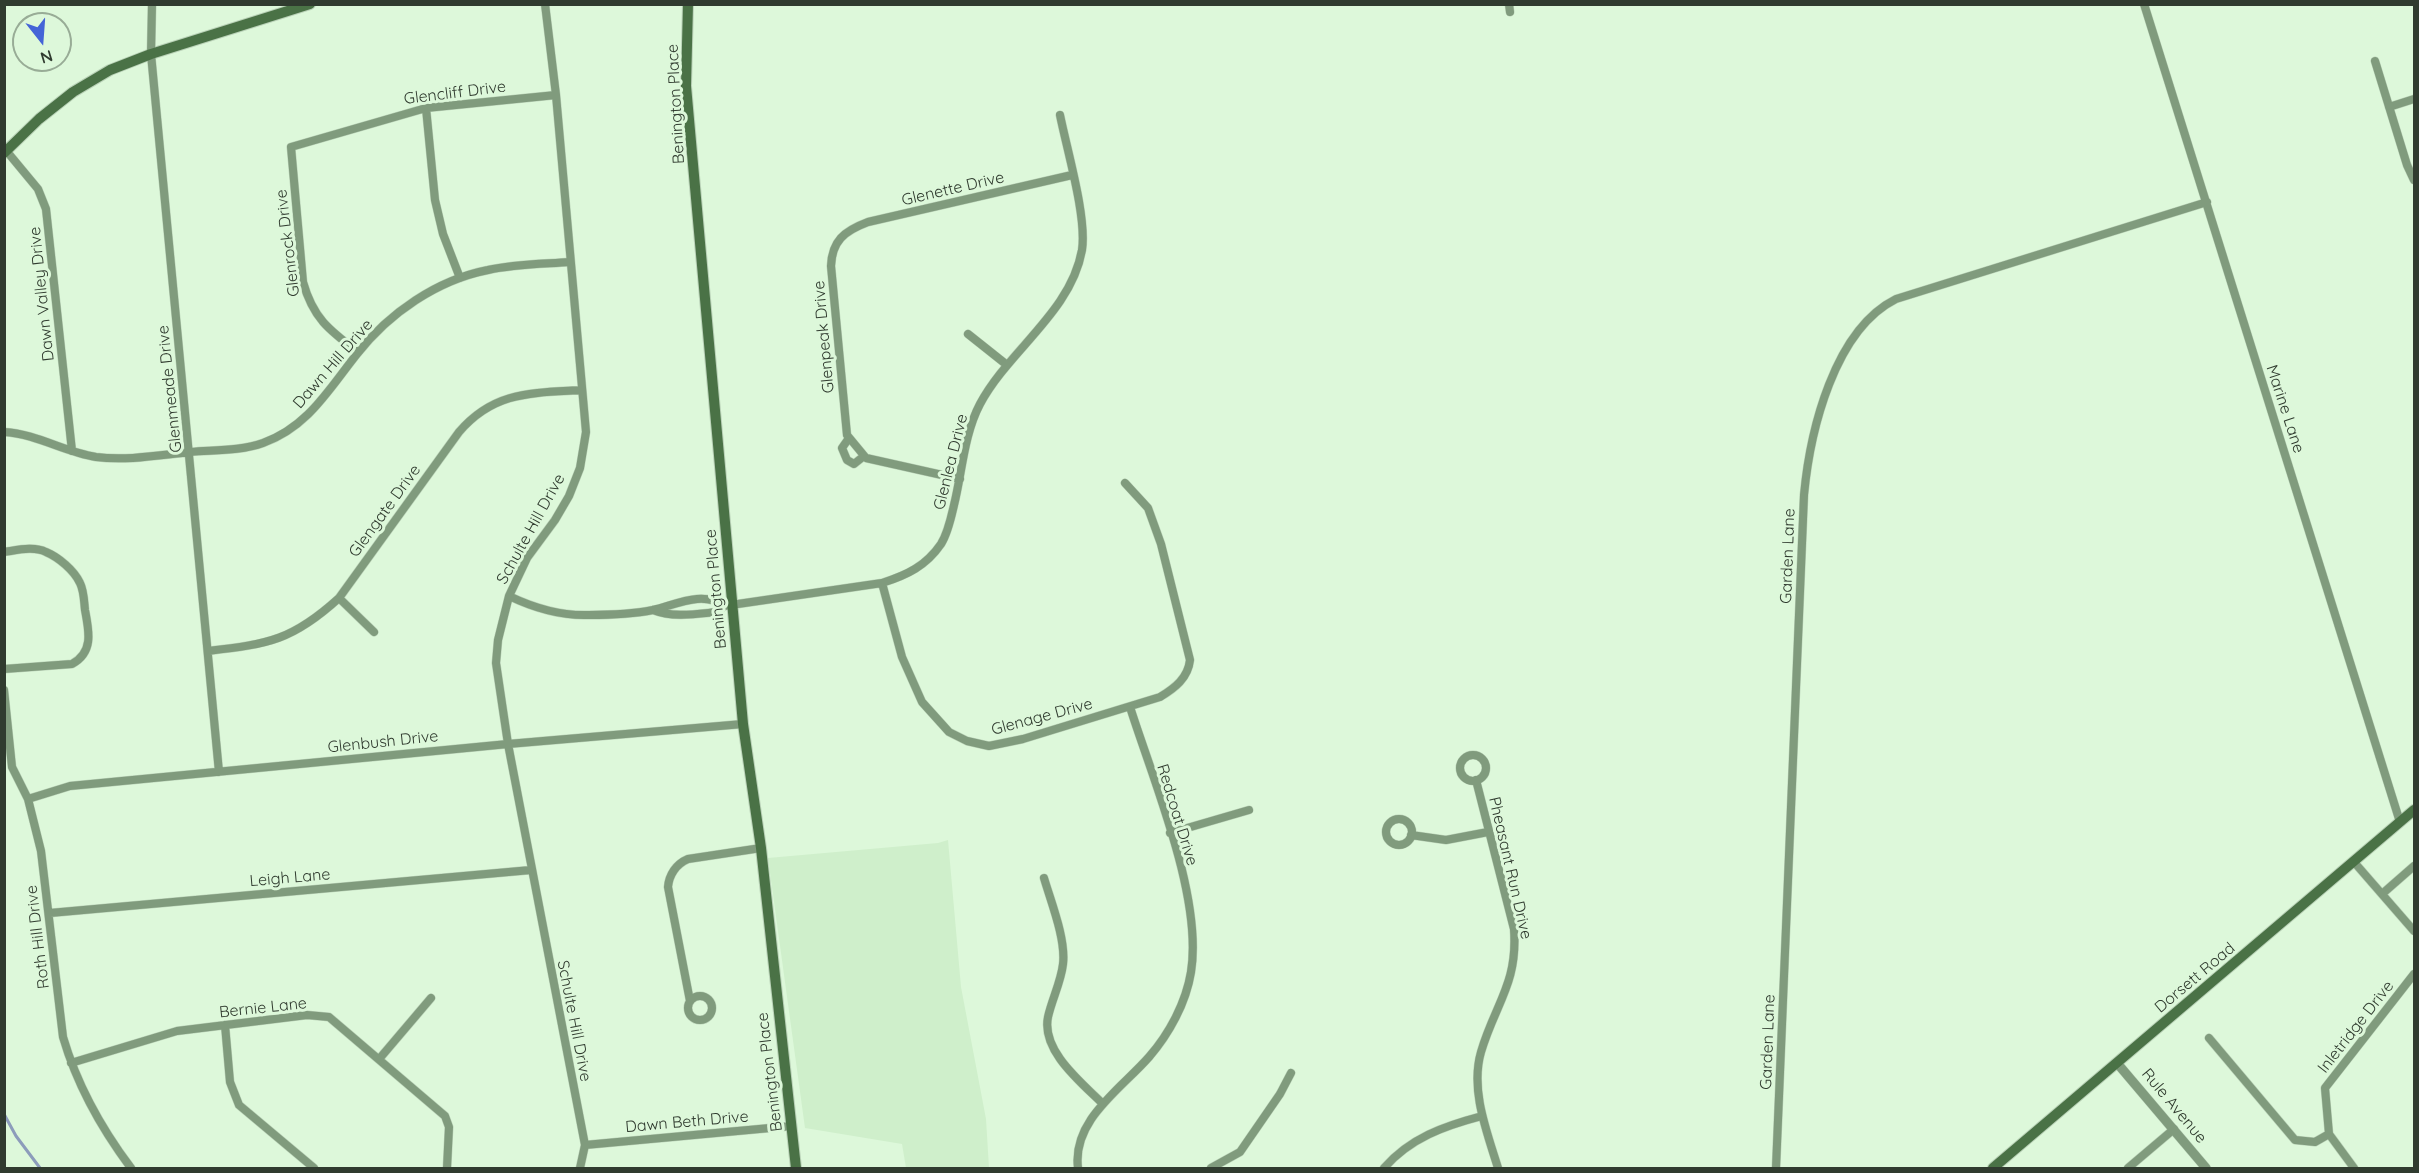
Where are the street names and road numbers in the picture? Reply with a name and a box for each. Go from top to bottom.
street label: Benington Place [663,43,689,165]
street label: Glencliff Drive [403,77,507,109]
street label: Glenette Drive [900,168,1006,210]
street label: Glenrock Drive [272,188,304,298]
street label: Dawn Valley Drive [25,226,59,362]
street label: Glenpeak Drive [810,280,838,394]
street label: Dawn Hill Drive [289,315,377,413]
street label: Glenmeade Drive [154,324,186,454]
street label: Marine Lane [2262,362,2308,456]
street label: Glenlea Drive [930,412,972,512]
street label: Glengate Drive [345,461,425,561]
street label: Schulte Hill Drive [493,471,569,587]
street label: Garden Lane [1777,508,1799,604]
street label: Benington Place [701,528,731,650]
street label: Glenage Drive [989,694,1095,740]
street label: Glenbush Drive [327,727,439,757]
street label: Redcoat Drive [1152,762,1202,868]
street label: Pheasant Run Drive [1484,795,1536,941]
street label: Leigh Lane [249,865,331,891]
street label: Roth Hill Drive [22,884,54,990]
street label: Dorsett Road [2151,939,2239,1017]
street label: Schulte Hill Drive [553,959,595,1083]
street label: Inletridge Drive [2314,977,2398,1077]
street label: Bernie Lane [218,994,308,1022]
street label: Garden Lane [1757,994,1779,1090]
street label: Benington Place [753,1011,787,1133]
street label: Rule Avenue [2137,1065,2211,1147]
street label: Dawn Beth Drive [625,1107,749,1137]

